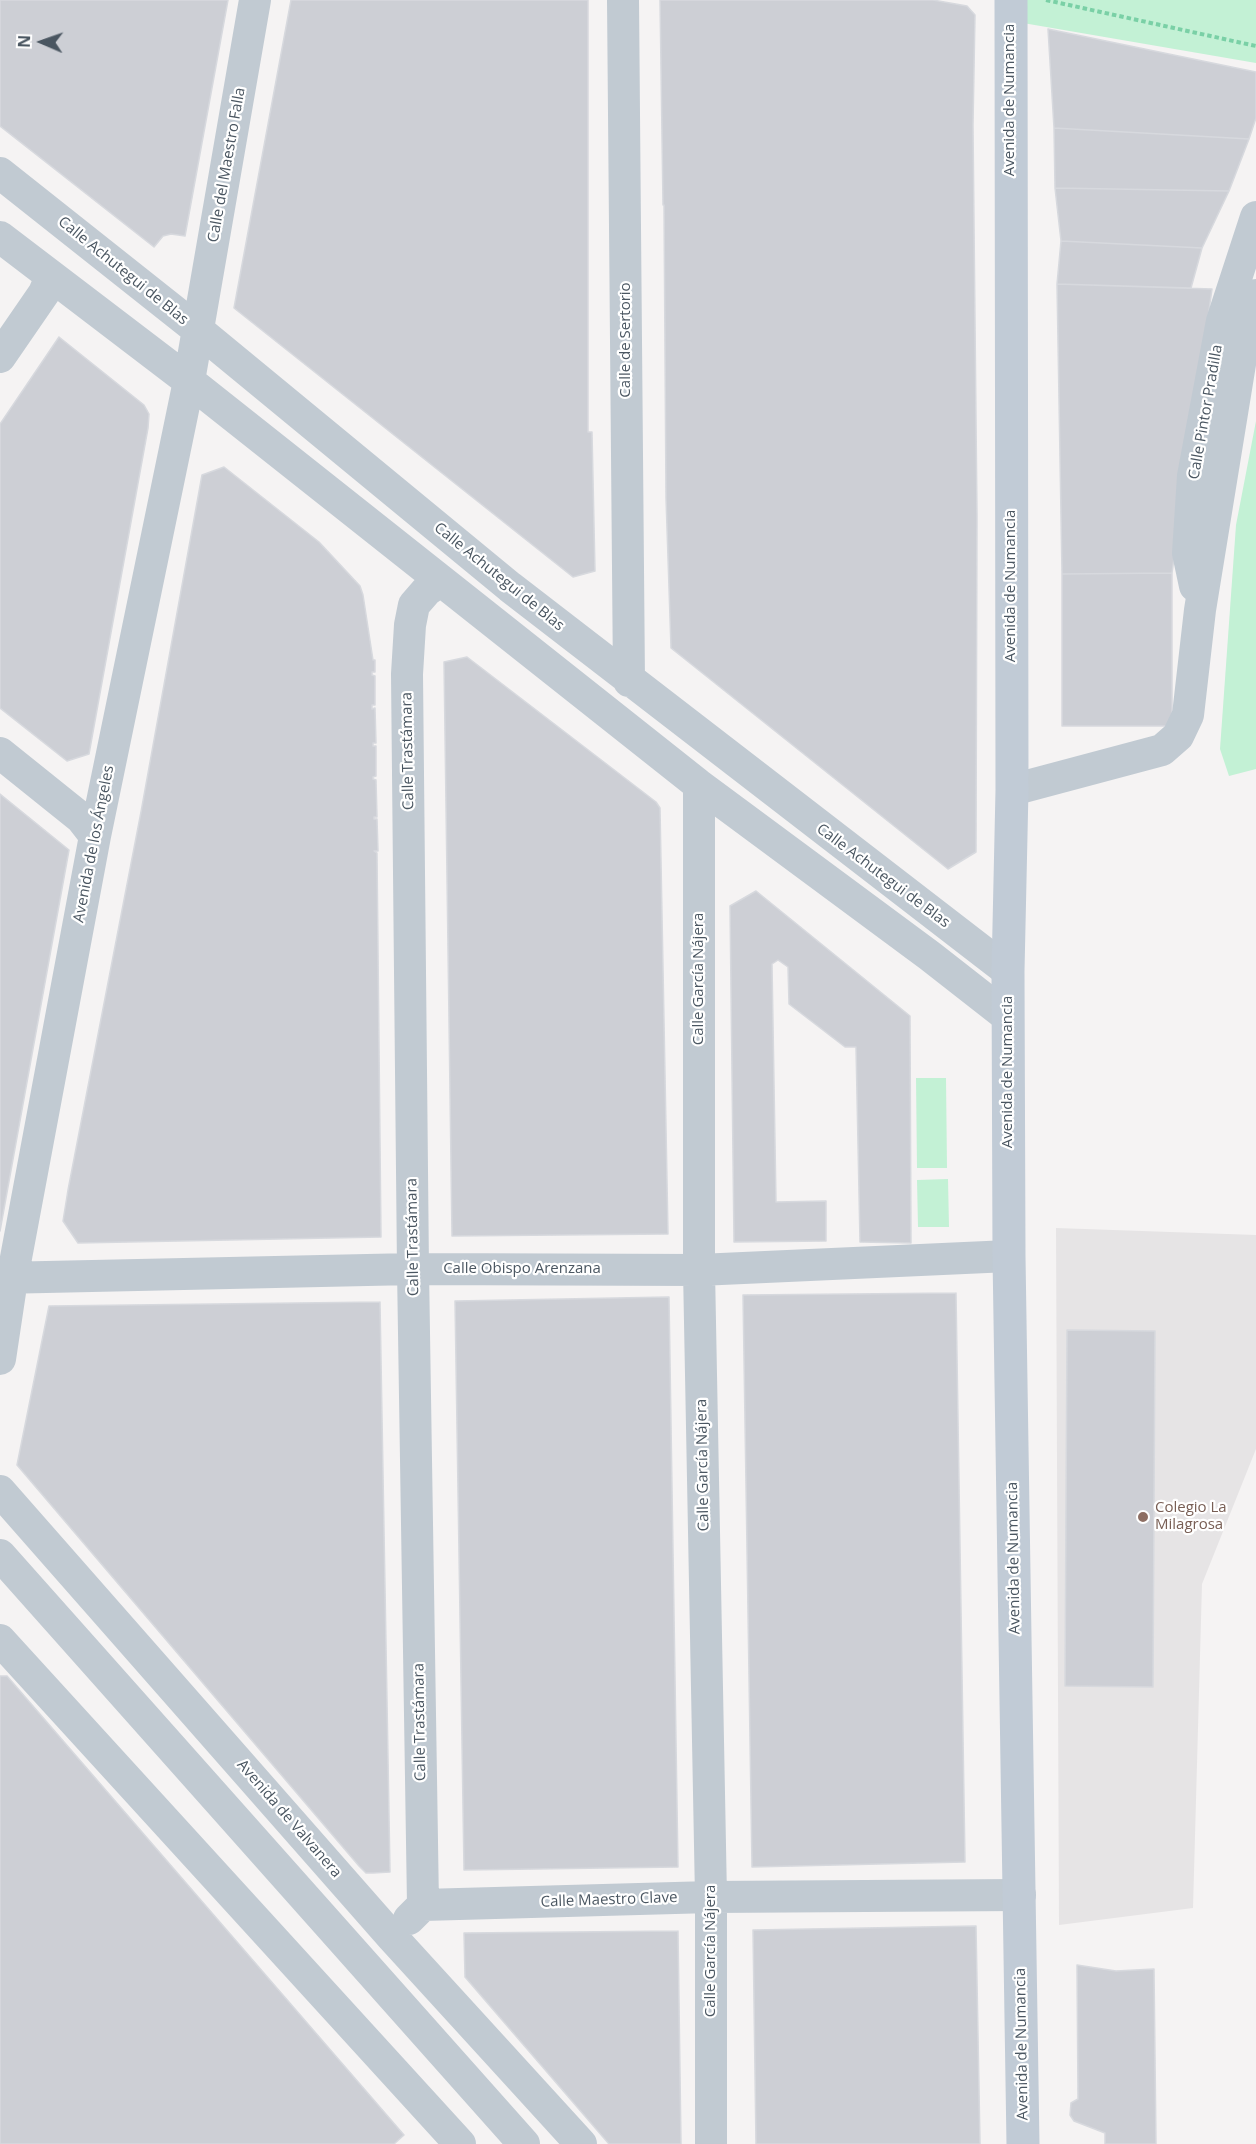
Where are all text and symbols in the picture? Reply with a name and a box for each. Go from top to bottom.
north arrow [12,12,72,72]
street label: Avenida de Numancia [1001,24,1019,176]
text: N [13,34,35,48]
street label: Calle del Maestro Falla [205,86,249,244]
street label: Calle Achutegui de Blas [54,213,192,329]
street label: Calle de Sertorio [617,282,635,398]
street label: Calle Pintor Pradilla [1185,343,1227,481]
street label: Avenida de Numancia [1002,510,1020,662]
street label: Calle Achutegui de Blas [430,519,568,635]
street label: Calle Trastámara [398,692,418,810]
street label: Avenida de los Ángeles [70,764,118,924]
street label: Calle Achutegui de Blas [813,820,953,932]
street label: Calle García Nájera [690,913,708,1045]
street label: Avenida de Numancia [999,996,1017,1148]
street label: Calle Trastámara [403,1178,423,1296]
street label: Calle Obispo Arenzana [443,1260,601,1278]
street label: Calle García Nájera [693,1399,713,1531]
street label: Avenida de Numancia [1004,1482,1024,1634]
place label: Colegio La Milagrosa [1155,1499,1227,1534]
marker: Colegio La Milagrosa [1136,1510,1150,1524]
street label: Calle Trastámara [410,1663,430,1781]
street label: Avenida de Valvanera [233,1756,345,1882]
street label: Calle García Nájera [702,1885,720,2017]
street label: Calle Maestro Clave [540,1889,678,1911]
street label: Avenida de Numancia [1012,1968,1032,2120]

